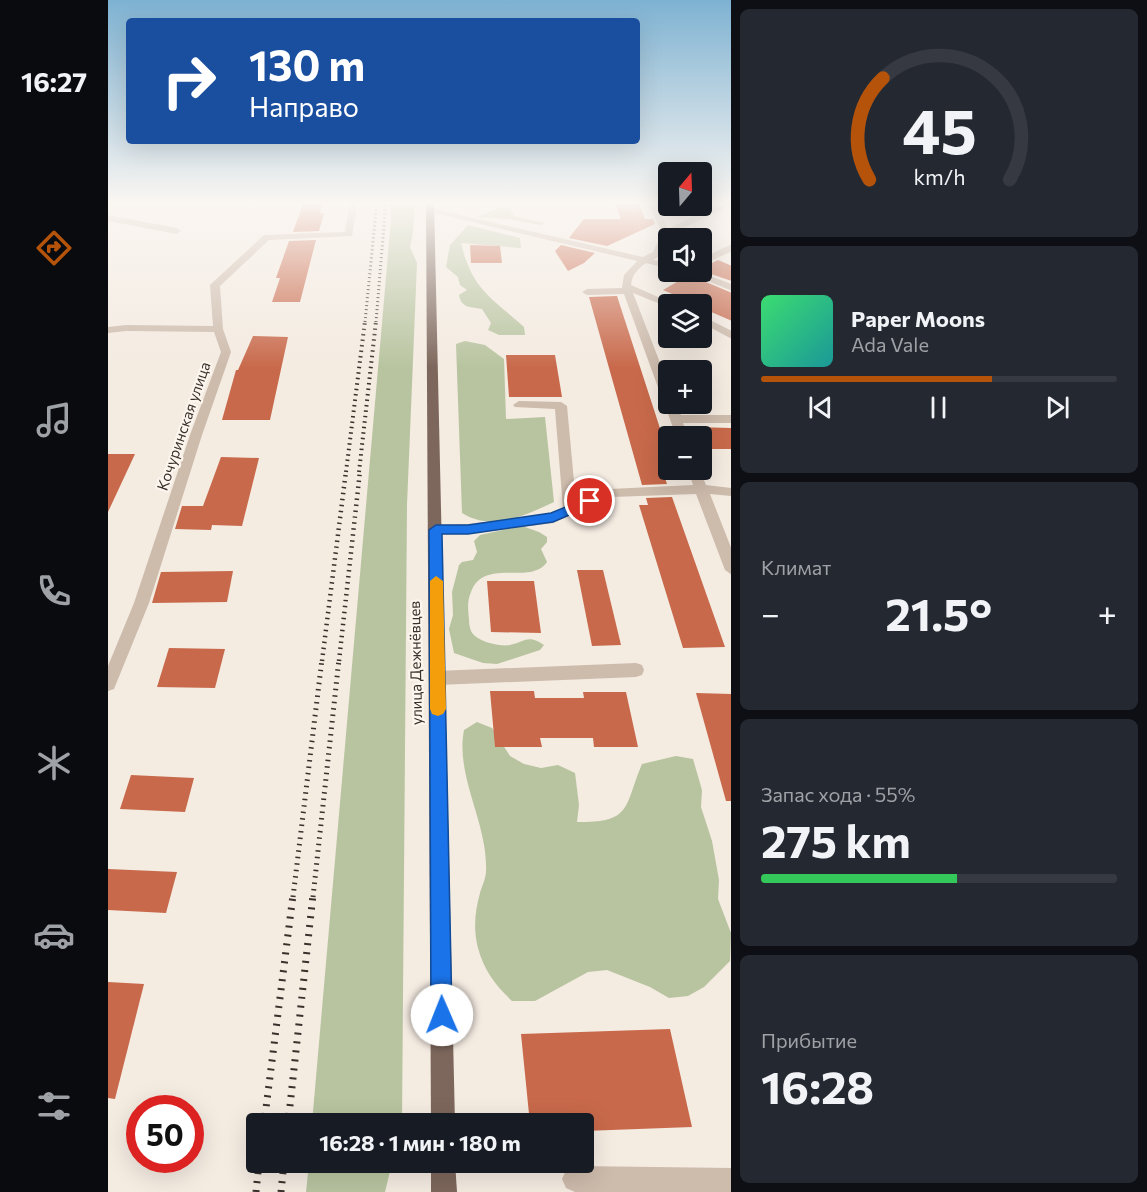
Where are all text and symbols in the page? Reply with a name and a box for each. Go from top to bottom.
text: 130 m [249,38,365,90]
icon: right [150,42,228,120]
text: 16:27 [21,65,87,98]
text: Направо [249,90,359,123]
text: 45 [902,91,976,167]
north arrow [658,162,712,216]
map controls [658,162,712,480]
text: km/h [913,163,965,189]
icon: directions [33,227,75,269]
button: sound [658,228,712,282]
button: layers [658,294,712,348]
text: Paper Moons [851,305,985,332]
text: Ada Vale [851,332,929,356]
street label: Кочуринская улица [152,359,214,493]
button: + [658,360,712,414]
icon: previous [804,391,837,424]
icon: pause [922,391,955,424]
icon: next [1041,391,1074,424]
icon: music [33,399,75,441]
button: − [658,426,712,480]
pin [564,475,615,526]
icon: arrive [573,484,606,517]
text: Климат [761,555,831,579]
icon: phone [33,570,75,612]
text: 21.5° [885,585,992,640]
text: − [761,592,780,633]
text: + [1098,592,1117,633]
street label: улица Дежнёвцев [405,601,425,725]
icon: climate [33,742,75,784]
text: Запас хода · 55% [761,782,915,806]
text: 275 km [761,812,911,867]
icon: car [33,914,75,956]
position arrow [410,983,474,1047]
text: Прибытие [761,1028,857,1052]
text: 16:28 [761,1058,874,1113]
icon: filters [33,1085,75,1127]
speed limit sign: 50 [126,1095,204,1173]
text: 16:28 · 1 мин · 180 m [319,1129,521,1156]

